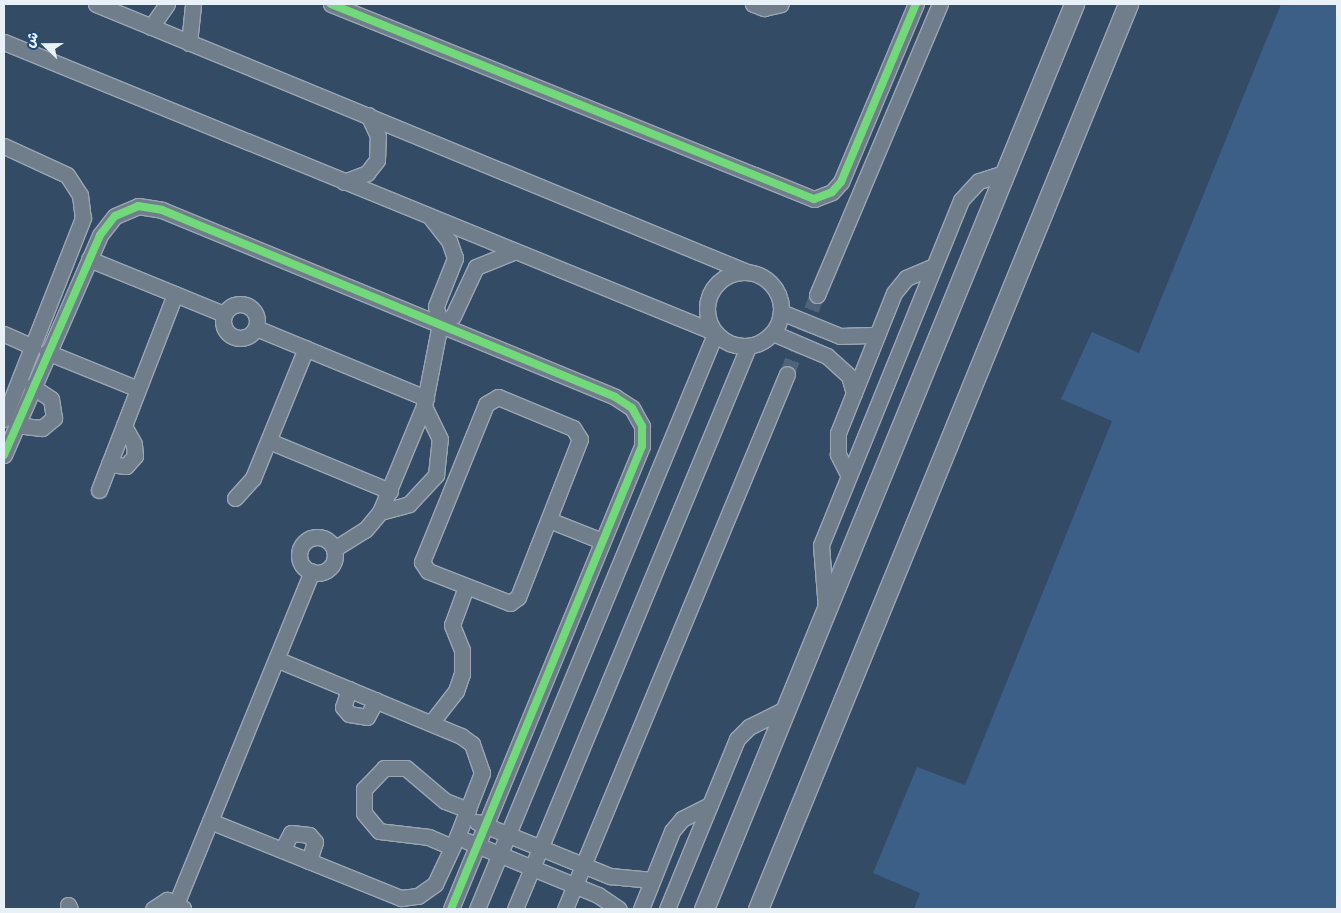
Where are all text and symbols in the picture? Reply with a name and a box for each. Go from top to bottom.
north arrow [20,20,70,70]
text: ش [19,28,42,50]

